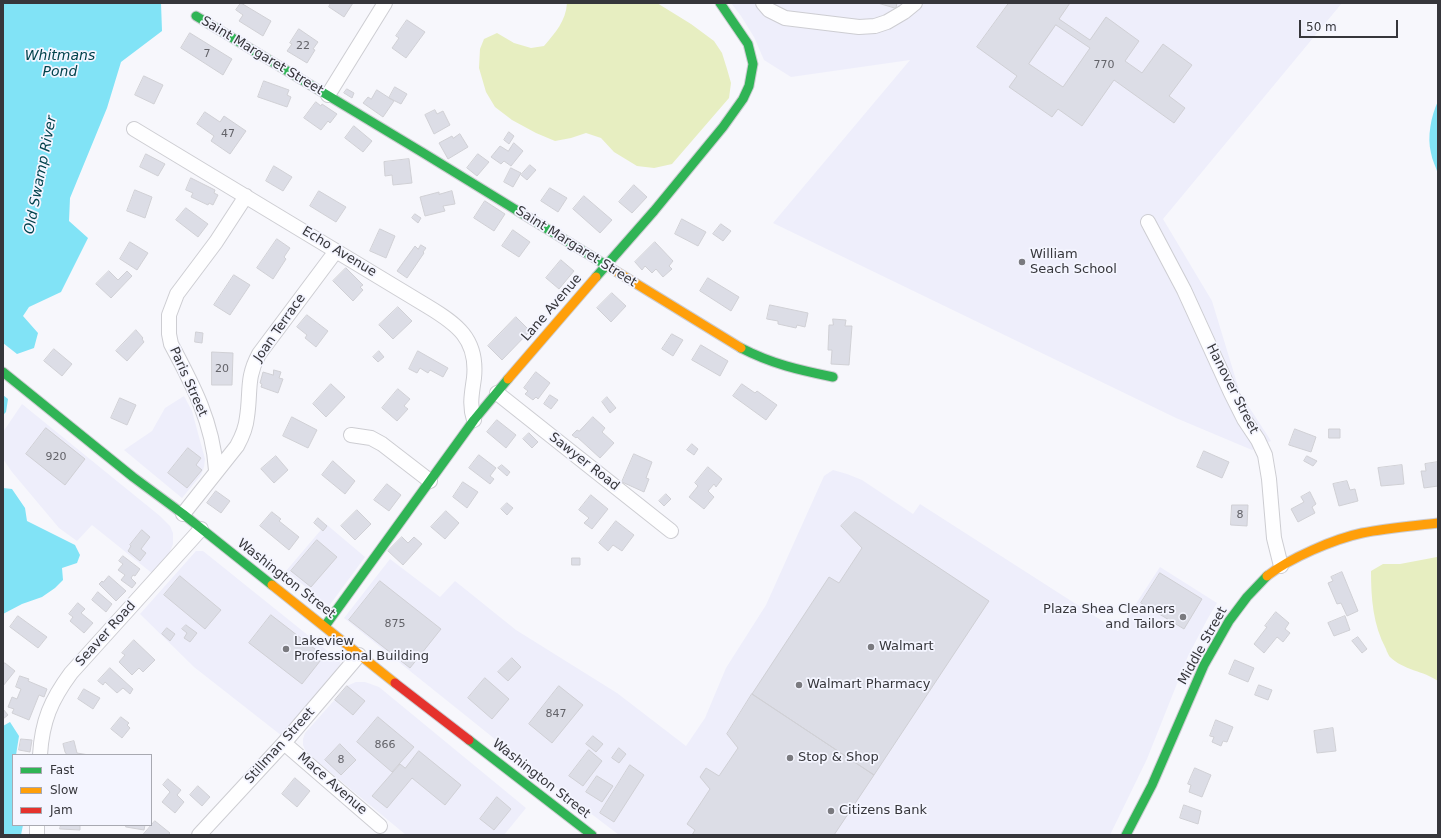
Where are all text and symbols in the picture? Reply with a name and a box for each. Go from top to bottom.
scale bar [1301,12,1400,38]
street label: Saint Margaret Street [198,13,326,99]
text: 50 m [1306,20,1337,34]
house number: 22 [296,39,310,53]
house number: 7 [204,47,210,61]
water label: Whitmans Pond [25,48,95,80]
house number: 770 [1094,58,1114,72]
water label: Old Swamp River [21,114,61,236]
house number: 47 [221,127,235,141]
street label: Saint Margaret Street [513,203,639,291]
street label: Echo Avenue [299,224,379,280]
place label: William Seach School [1030,247,1117,278]
marker: William Seach School [1017,257,1027,267]
street label: Lane Avenue [519,271,585,345]
street label: Joan Terrace [251,291,309,365]
street label: Hanover Street [1203,342,1261,436]
street label: Paris Street [166,345,210,419]
house number: 20 [215,362,229,376]
street label: Sawyer Road [546,430,622,494]
house number: 920 [46,450,66,464]
house number: 8 [1237,508,1243,522]
street label: Washington Street [234,536,338,622]
street label: Seaver Road [73,598,139,670]
place label: Plaza Shea Cleaners and Tailors [1043,602,1175,633]
street label: Middle Street [1175,604,1231,688]
marker: Plaza Shea Cleaners and Tailors [1178,612,1188,622]
house number: 875 [385,617,405,631]
place label: Lakeview Professional Building [294,634,429,665]
place label: Walmart [879,639,934,655]
marker: Walmart [866,642,876,652]
marker: Lakeview Professional Building [281,644,291,654]
place label: Walmart Pharmacy [807,677,930,693]
marker: Walmart Pharmacy [794,680,804,690]
street label: Stillman Street [242,705,318,787]
house number: 847 [546,707,566,721]
street label: Washington Street [489,736,593,822]
house number: 866 [375,738,395,752]
street label: Mace Avenue [294,750,370,818]
place label: Stop & Shop [798,750,879,766]
house number: 8 [338,753,344,767]
marker: Stop & Shop [785,753,795,763]
legend [12,754,152,826]
text: Fast [50,763,74,777]
text: Slow [50,783,78,797]
text: Jam [50,803,73,817]
place label: Citizens Bank [839,803,927,819]
marker: Citizens Bank [826,806,836,816]

